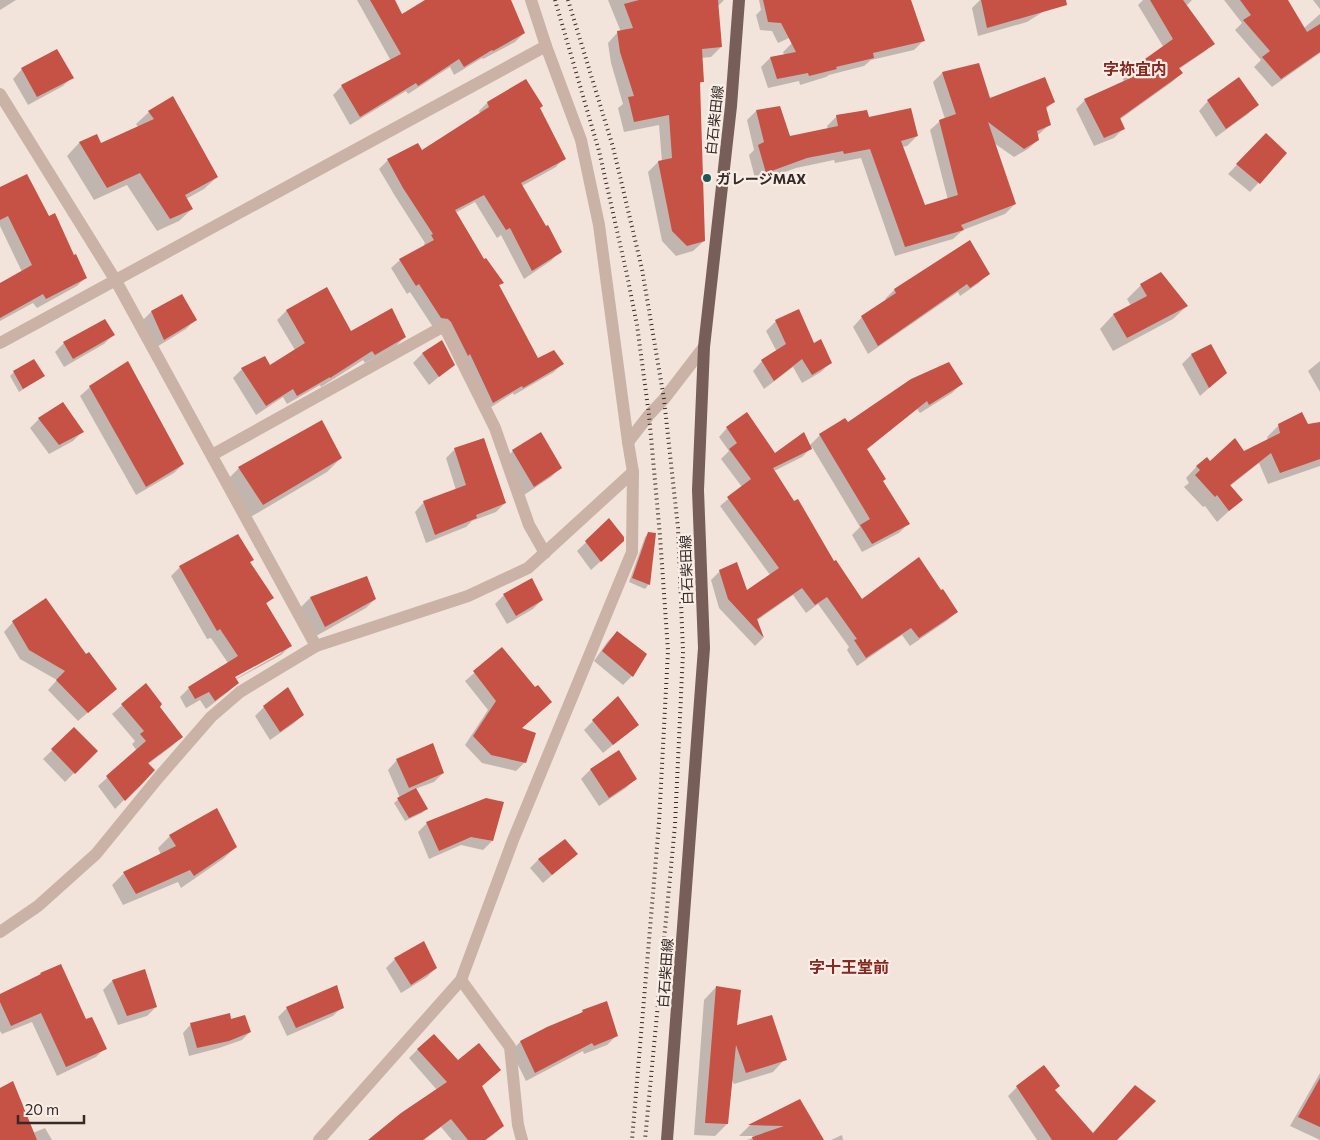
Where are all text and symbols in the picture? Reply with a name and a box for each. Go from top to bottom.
district label: 字祢宜内 [1103,59,1167,78]
street label: 白石柴田線 [702,84,726,156]
place label: ガレージMAX [717,170,806,187]
marker: ガレージMAX [701,172,713,184]
street label: 白石柴田線 [676,535,696,605]
street label: 白石柴田線 [654,937,676,1009]
district label: 字十王堂前 [809,957,889,976]
scale bar [18,1092,84,1124]
text: 20 m [25,1100,59,1118]

